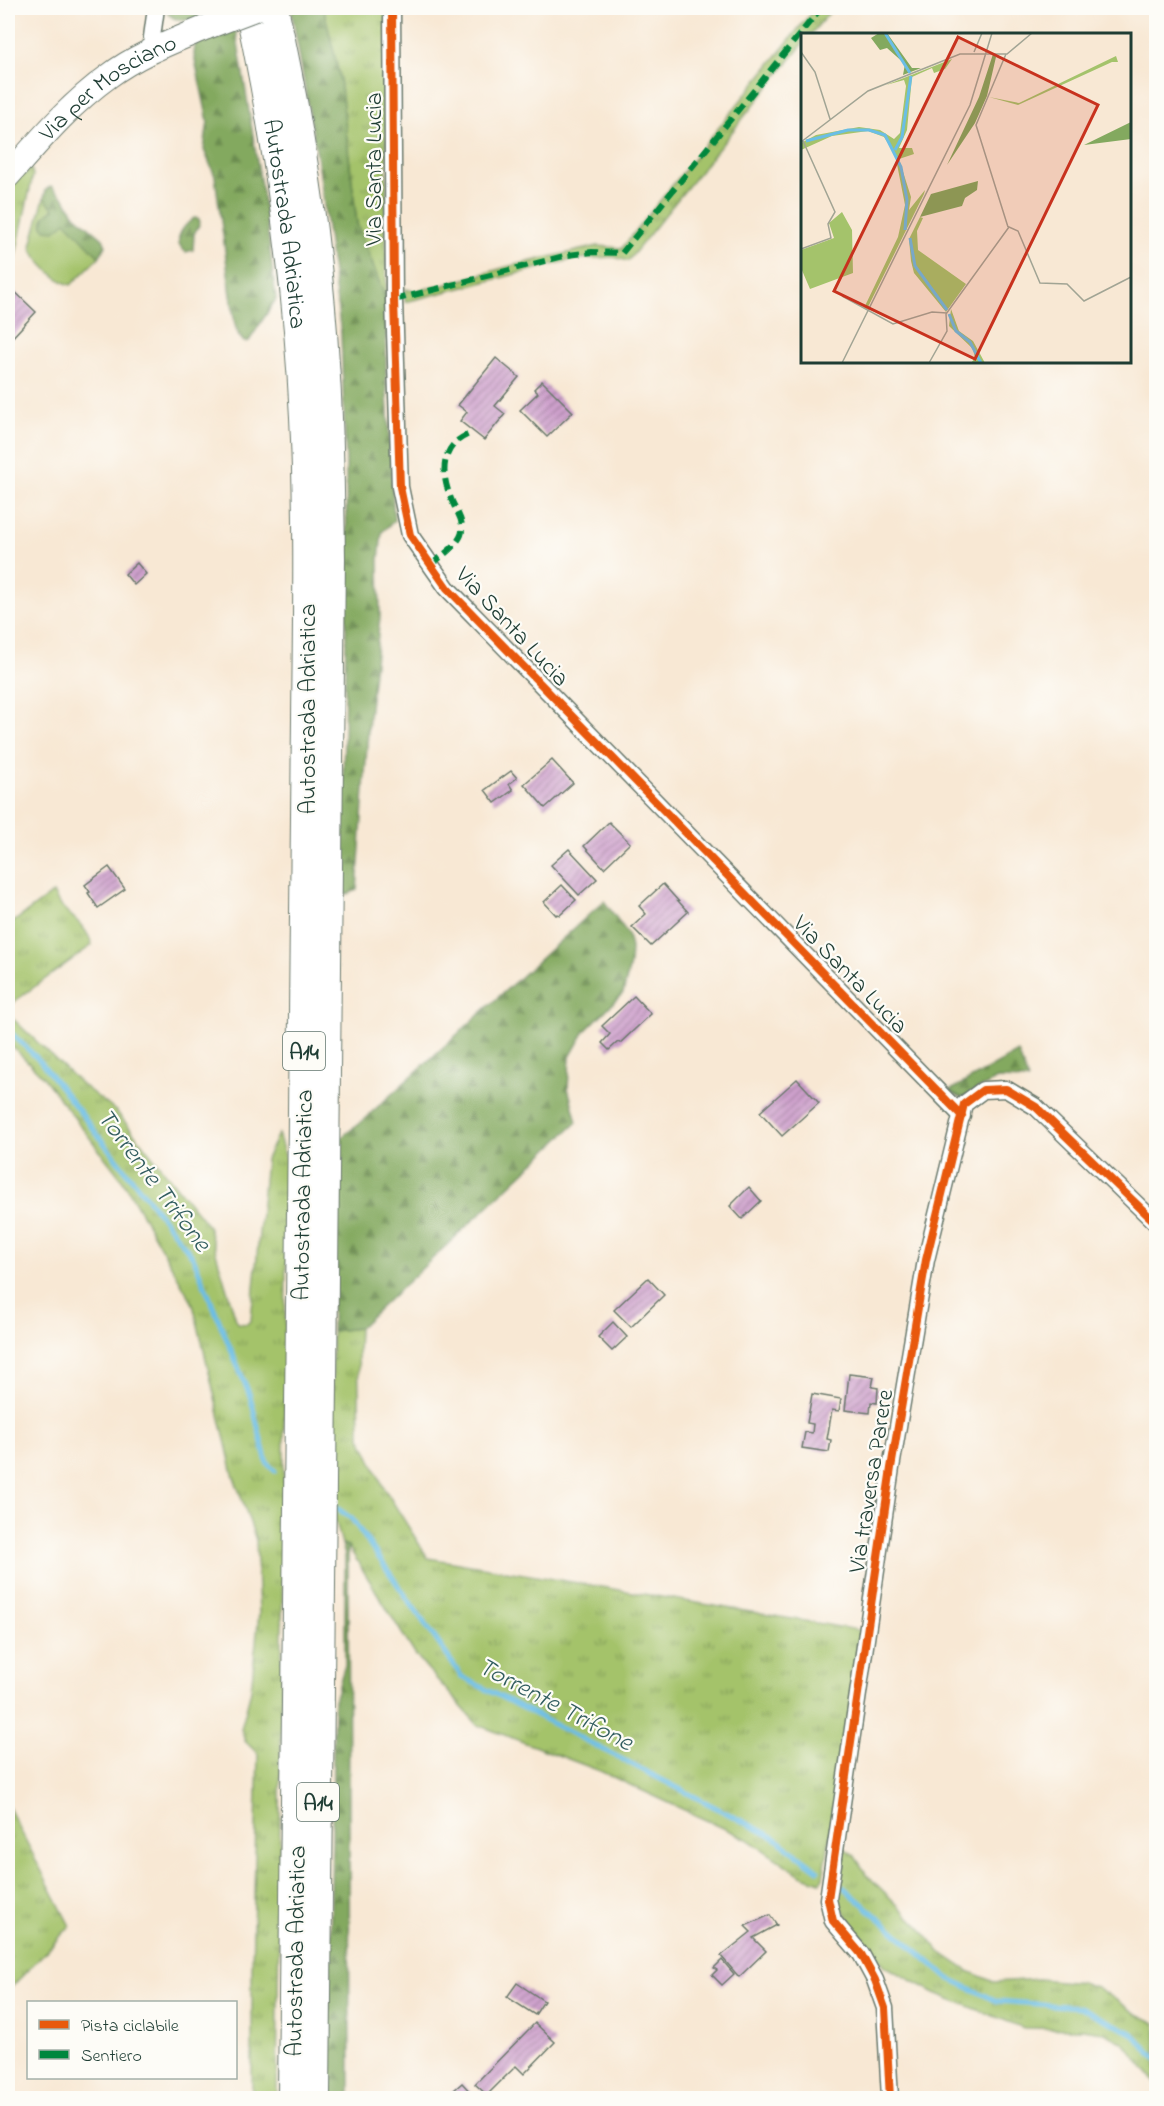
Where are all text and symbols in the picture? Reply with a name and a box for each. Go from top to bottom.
street label: Via per Mosciano [31,27,183,151]
inset map [801,33,1131,363]
street label: Via Santa Lucia [358,92,393,247]
street label: Autostrada Adriatica [252,117,314,331]
street label: Via Santa Lucia [445,559,576,696]
street label: Autostrada Adriatica [292,603,327,815]
street label: Via Santa Lucia [783,908,915,1043]
road number: A14 [283,1032,325,1070]
street label: Autostrada Adriatica [285,1089,324,1301]
water label: Torrente Trifone [86,1101,220,1262]
street label: Via traversa Parere [841,1387,904,1577]
water label: Torrente Trifone [470,1649,640,1763]
road number: A14 [297,1783,339,1821]
street label: Autostrada Adriatica [278,1845,317,2057]
legend [27,2001,237,2079]
text: Pista ciclabile [81,2014,180,2040]
text: Sentiero [81,2044,142,2070]

